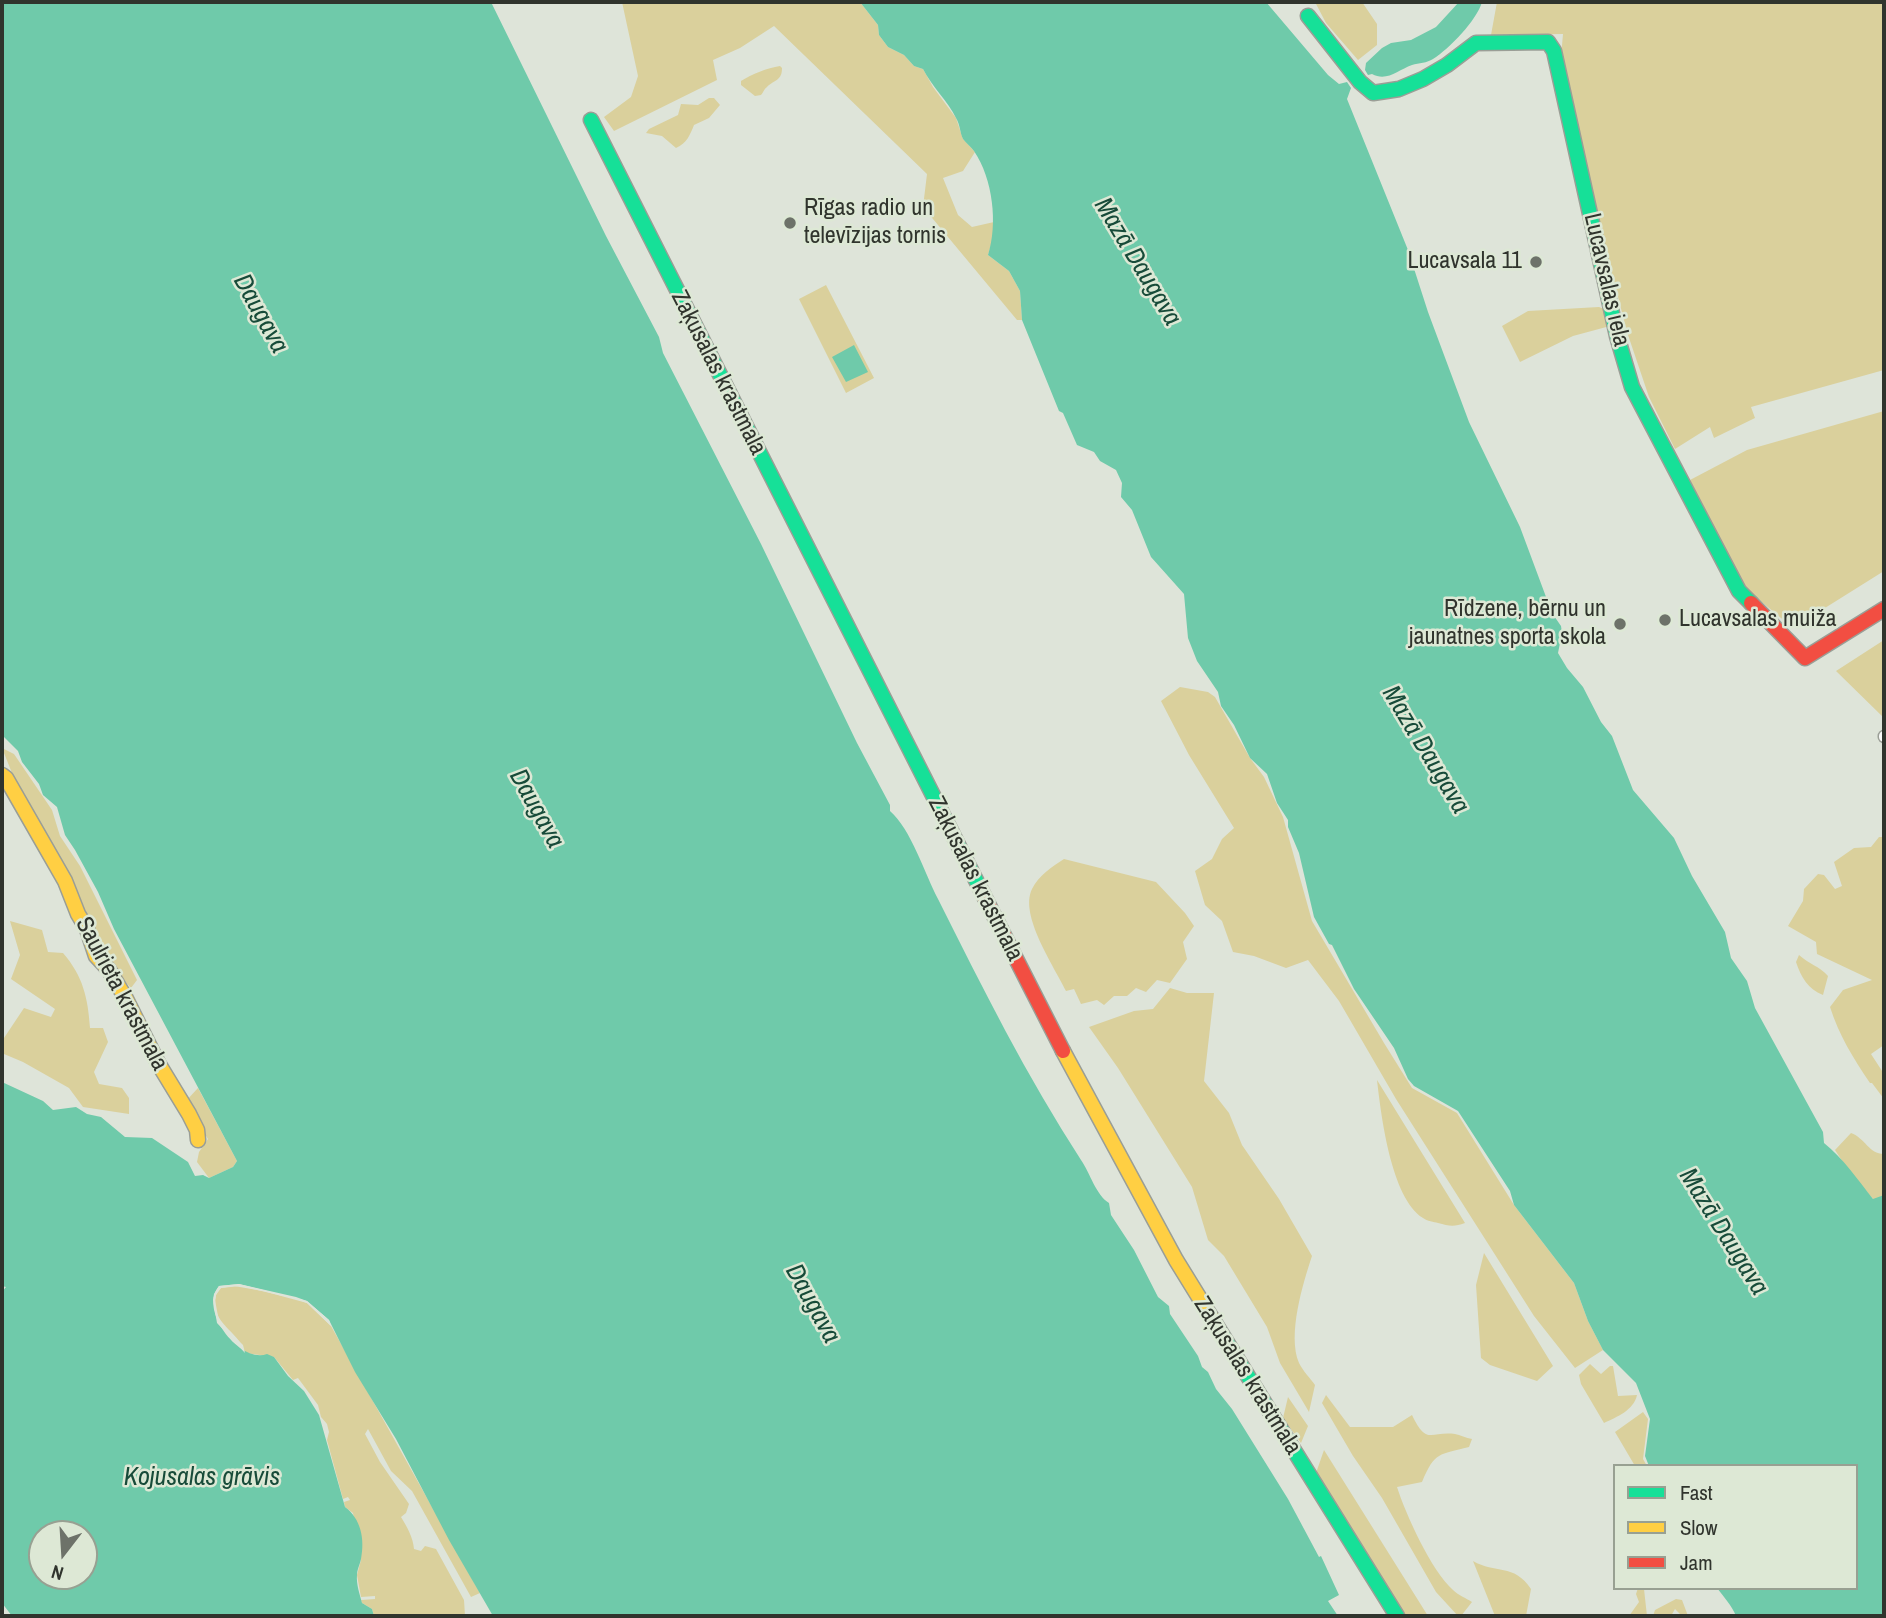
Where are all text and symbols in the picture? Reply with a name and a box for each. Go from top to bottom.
water label: Mazā Daugava [1087,193,1187,331]
place label: Rīgas radio un televīzijas tornis [804,195,946,251]
street label: Lucavsalas iela [1577,211,1635,349]
marker: Rīgas radio un televīzijas tornis [782,215,798,231]
place label: Lucavsala 11 [1407,248,1522,276]
marker: Lucavsala 11 [1528,254,1544,270]
water label: Daugava [226,269,294,359]
street label: Zaķusalas krastmala [664,286,772,460]
place label: Rīdzene, bērnu un jaunatnes sporta skola [1409,596,1606,652]
place label: Lucavsalas muiža [1679,606,1837,634]
marker: Lucavsalas muiža [1657,612,1673,628]
marker: Rīdzene, bērnu un jaunatnes sporta skola [1612,616,1628,632]
water label: Mazā Daugava [1375,681,1475,819]
water label: Daugava [502,764,570,854]
street label: Zaķusalas krastmala [921,792,1029,966]
street label: Saulrieta krastmala [68,912,174,1076]
water label: Mazā Daugava [1672,1163,1774,1301]
water label: Daugava [778,1259,846,1349]
street label: Zaķusalas krastmala [1187,1292,1307,1460]
water label: Kojusalas grāvis [124,1462,280,1494]
legend [1613,1464,1858,1590]
text: Fast [1680,1478,1713,1507]
text: Slow [1680,1513,1717,1542]
north arrow [28,1520,98,1590]
text: Jam [1680,1548,1713,1577]
text: N [48,1559,67,1587]

